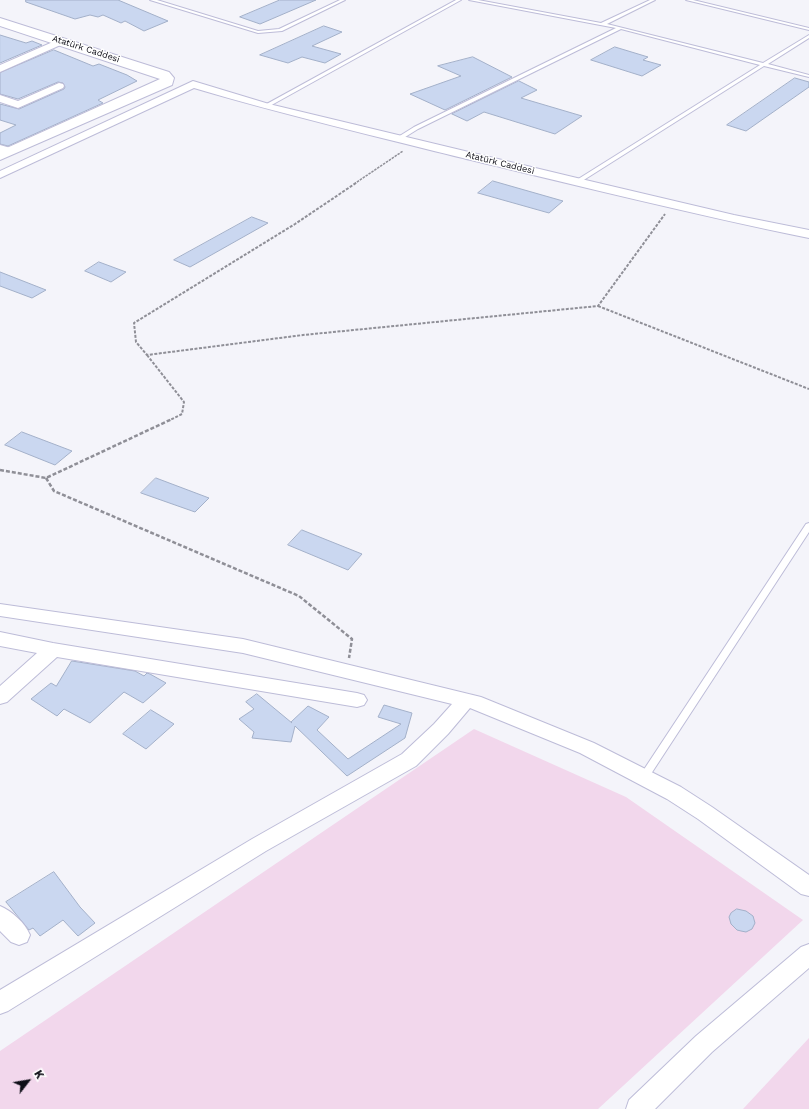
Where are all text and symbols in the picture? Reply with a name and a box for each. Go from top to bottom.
street label: Atatürk Caddesi [51,33,121,65]
street label: Atatürk Caddesi [465,149,535,177]
north arrow [8,1061,48,1101]
text: K [31,1068,46,1081]

